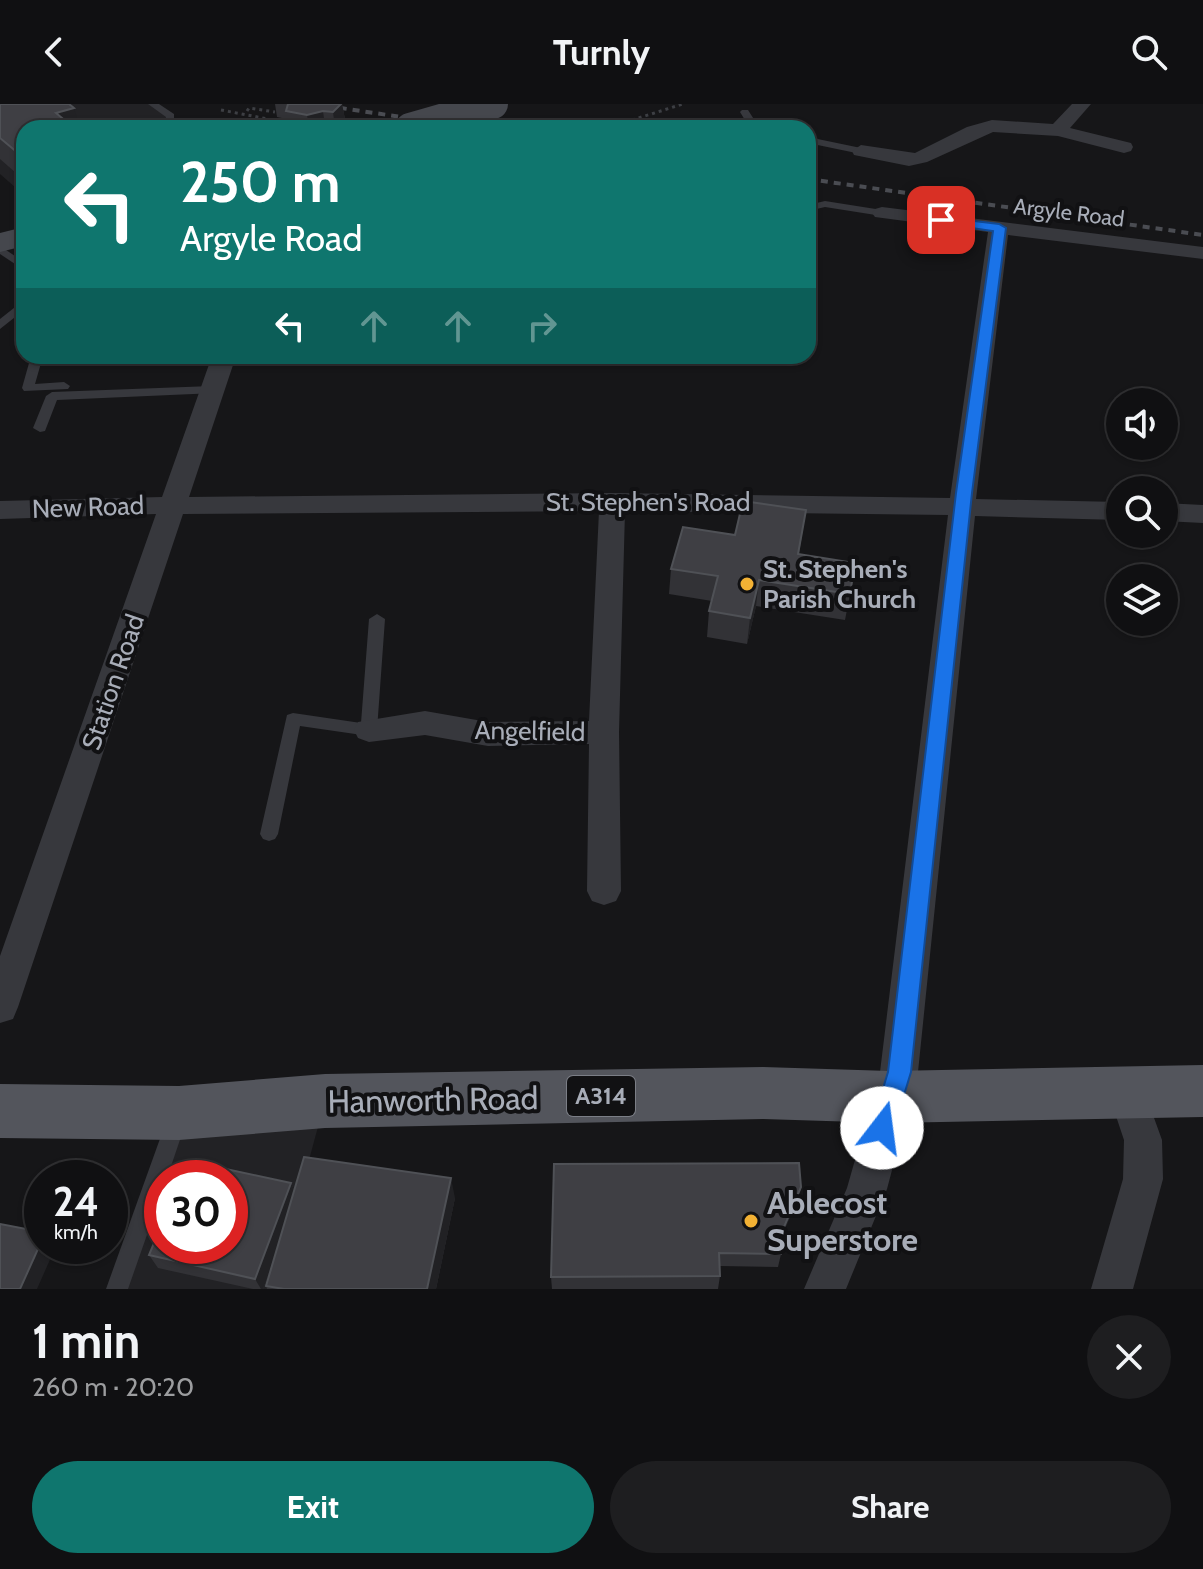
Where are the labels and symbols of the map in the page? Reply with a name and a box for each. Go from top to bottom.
pin [907,186,975,254]
street label: Argyle Road [1012,192,1126,233]
street label: St. Stephen's Road [546,486,750,518]
street label: New Road [31,489,145,525]
place label: St. Stephen's Parish Church [763,553,916,615]
marker: St. Stephen's Parish Church [738,575,756,593]
street label: Station Road [75,610,151,754]
street label: Angelfield [474,714,586,748]
road number: A314 [567,1076,635,1116]
street label: Hanworth Road [327,1078,539,1121]
position arrow [840,1086,924,1170]
speed limit sign: 30 [144,1160,248,1264]
place label: Ablecost Superstore [767,1183,918,1259]
marker: Ablecost Superstore [742,1212,760,1230]

